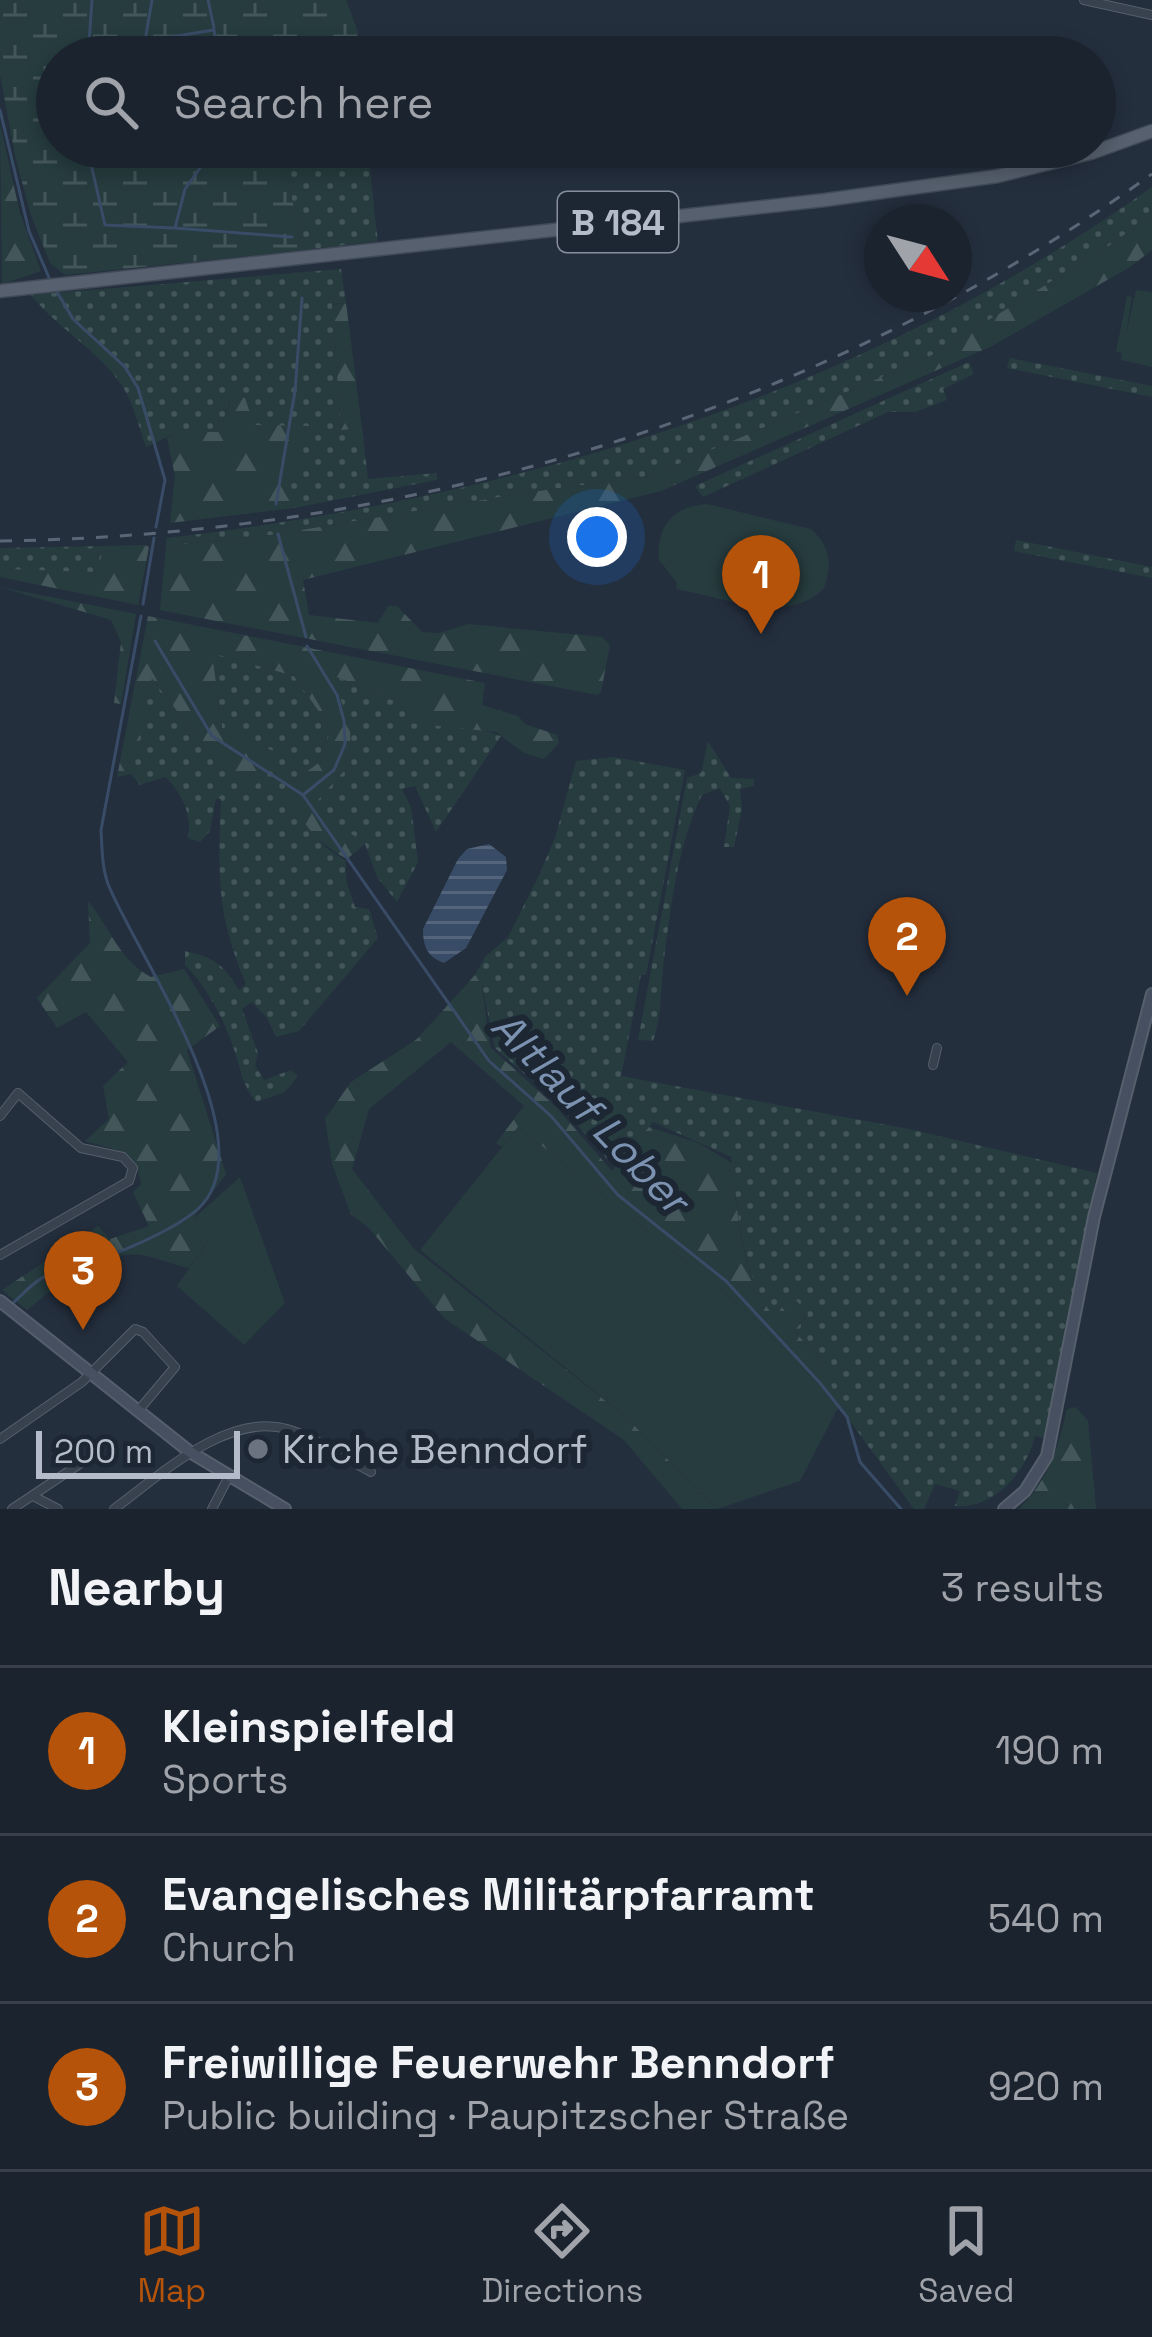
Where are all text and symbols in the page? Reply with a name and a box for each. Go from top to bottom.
search box [36,36,1116,168]
icon: search [78,69,144,135]
text: Search here [174,74,433,131]
road number: B 184 [558,192,678,252]
north arrow [864,204,972,312]
your location [567,507,627,567]
pin: 1 [722,535,800,634]
pin: 2 [868,897,946,996]
water label: Altlauf Lober [481,1000,703,1228]
pin: 3 [44,1231,122,1330]
scale bar [36,1425,240,1478]
place label: Kirche Benndorf [282,1425,588,1474]
text: 200 m [54,1431,153,1473]
marker: Kirche Benndorf [245,1436,271,1462]
text: Nearby [48,1555,225,1620]
text: 3 results [941,1563,1104,1612]
text: Kleinspielfeld [162,1698,456,1755]
text: 1 [78,1726,96,1775]
text: 190 m [995,1726,1104,1775]
text: Sports [162,1755,288,1804]
text: Evangelisches Militärpfarramt [162,1866,815,1923]
text: 2 [75,1894,99,1943]
text: 540 m [988,1894,1104,1943]
text: Church [162,1923,296,1972]
text: Freiwillige Feuerwehr Benndorf [162,2034,835,2091]
text: 3 [75,2062,99,2111]
text: 920 m [988,2062,1104,2111]
text: Public building · Paupitzscher Straße [162,2091,849,2140]
tab: Map [138,2198,206,2312]
tab: Directions [481,2198,643,2312]
tab: Saved [918,2198,1014,2312]

